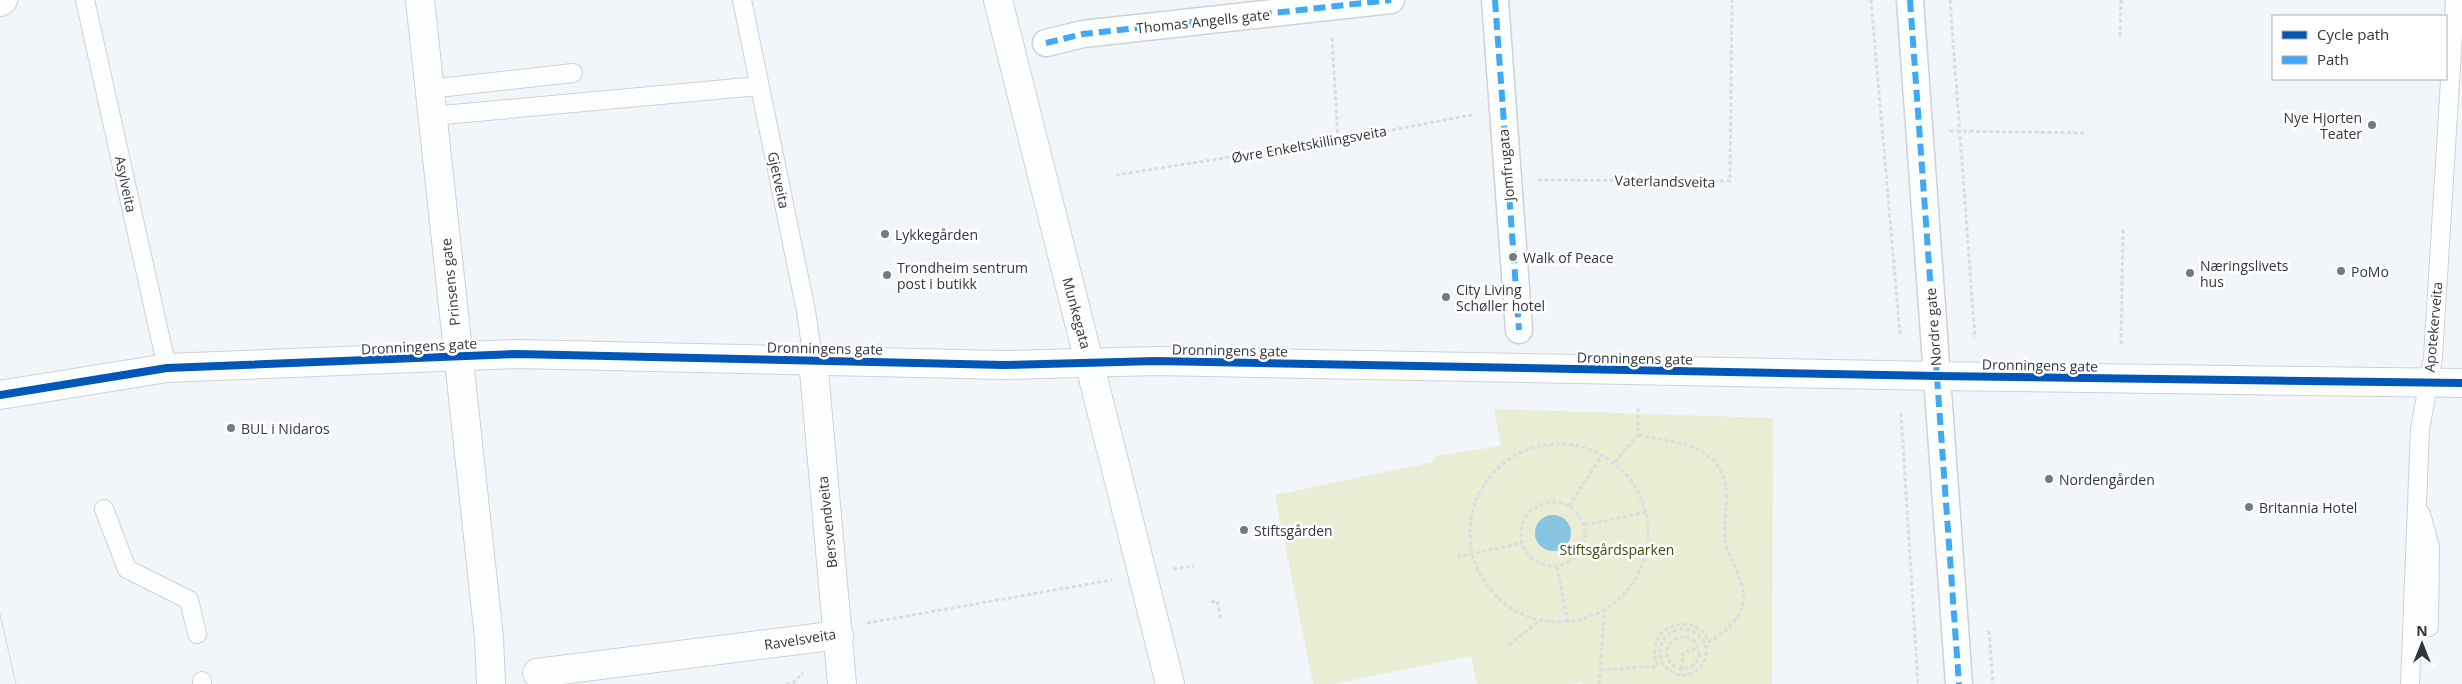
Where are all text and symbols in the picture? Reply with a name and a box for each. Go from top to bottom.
street label: Thomas Angells gate [1135,5,1271,37]
legend [2272,15,2447,80]
text: Cycle path [2317,24,2389,44]
text: Path [2317,49,2349,69]
place label: Nye Hjorten Teater [2284,108,2362,143]
marker: Nye Hjorten Teater [2366,119,2378,131]
street label: Øvre Enkeltskillingsveita [1230,121,1388,167]
street label: Jomfrugata [1493,128,1519,204]
street label: Gjetveita [764,150,794,210]
street label: Asylveita [111,154,141,214]
street label: Vaterlandsveita [1614,171,1716,191]
place label: Lykkegården [895,225,978,244]
marker: Lykkegården [879,228,891,240]
street label: Prinsens gate [436,237,464,327]
place label: Walk of Peace [1523,248,1614,267]
marker: Walk of Peace [1507,251,1519,263]
place label: Næringslivets hus [2200,256,2289,291]
place label: Trondheim sentrum post i butikk [897,258,1028,293]
place label: PoMo [2351,262,2389,281]
marker: PoMo [2335,265,2347,277]
marker: Næringslivets hus [2184,267,2196,279]
marker: Trondheim sentrum post i butikk [881,269,893,281]
street label: Munkegata [1058,275,1096,351]
place label: City Living Schøller hotel [1456,280,1545,315]
street label: Apotekerveita [2420,281,2446,373]
street label: Nordre gate [1921,287,1945,367]
marker: City Living Schøller hotel [1440,291,1452,303]
street label: Dronningens gate [360,333,478,359]
street label: Dronningens gate [767,337,883,359]
street label: Dronningens gate [1172,339,1288,361]
street label: Dronningens gate [1577,347,1693,369]
street label: Dronningens gate [1982,354,2098,376]
place label: BUL i Nidaros [241,419,330,438]
marker: BUL i Nidaros [225,422,237,434]
place label: Nordengården [2059,470,2155,489]
marker: Nordengården [2043,473,2055,485]
street label: Bersvendveita [813,475,841,569]
place label: Britannia Hotel [2259,498,2357,517]
marker: Britannia Hotel [2243,501,2255,513]
place label: Stiftsgården [1254,521,1333,540]
marker: Stiftsgården [1238,524,1250,536]
park label: Stiftsgårdsparken [1560,540,1674,559]
north arrow [2397,619,2447,669]
text: N [2416,621,2428,640]
street label: Ravelsveita [763,624,837,654]

